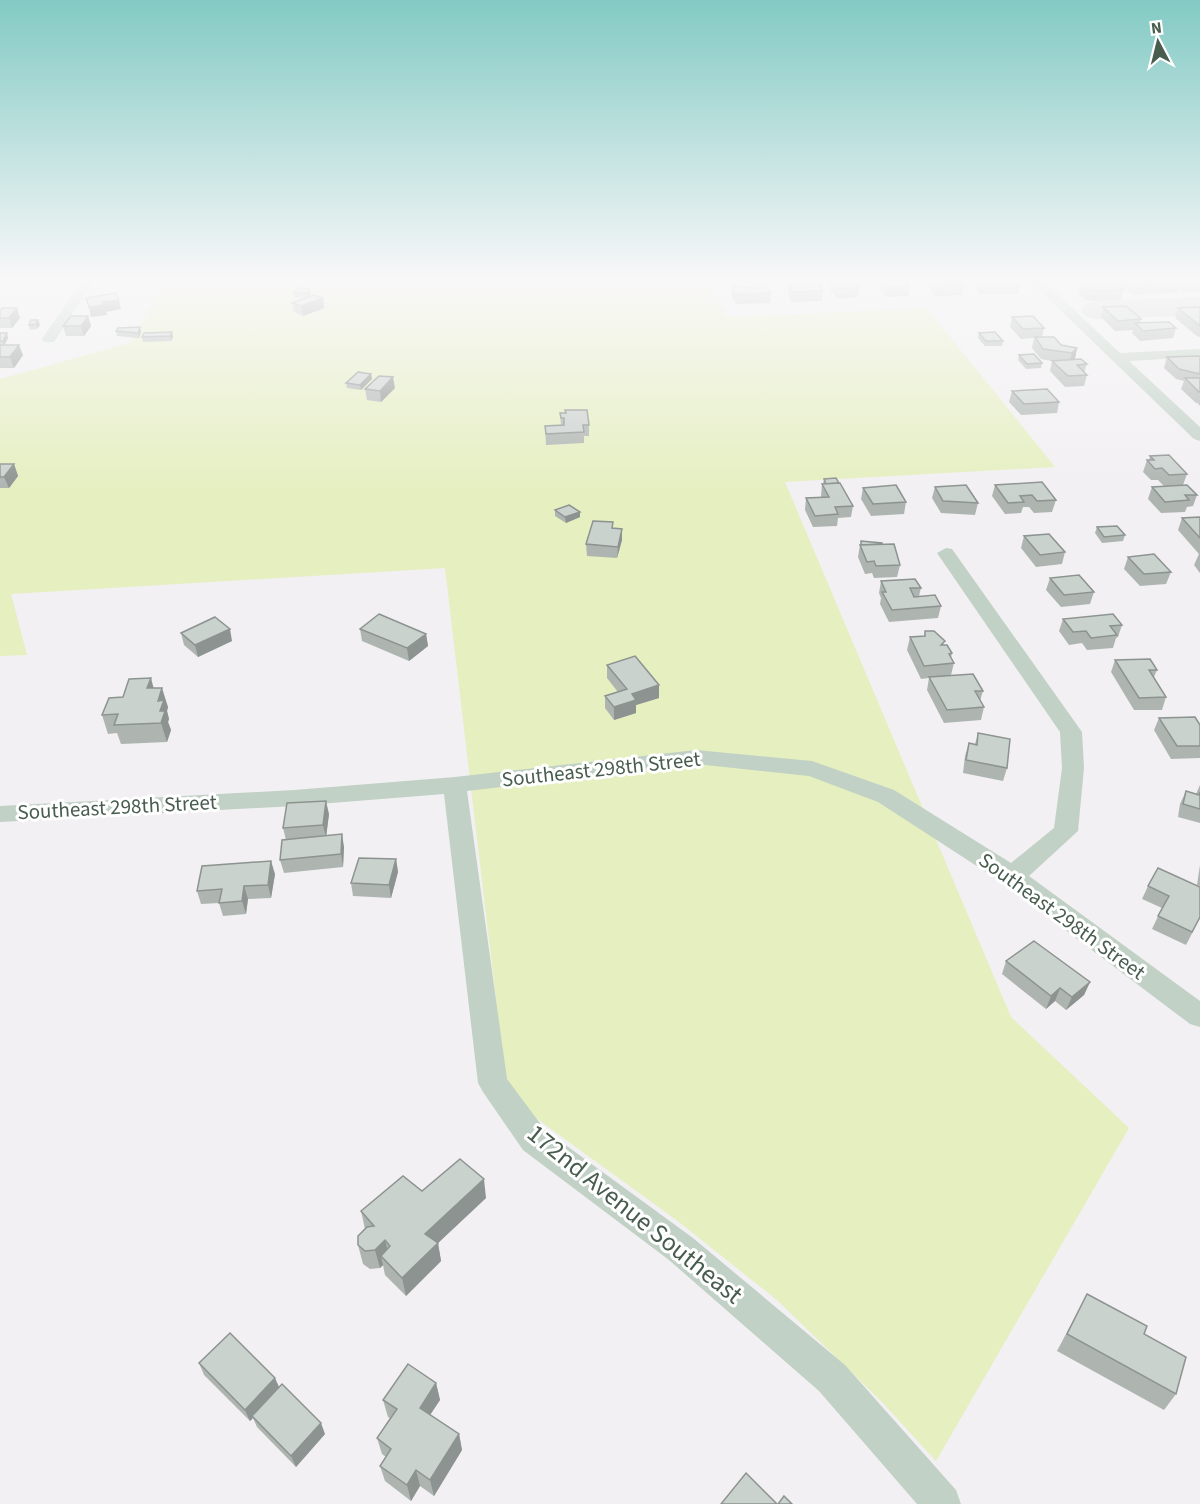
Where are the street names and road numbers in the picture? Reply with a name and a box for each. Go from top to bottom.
street label: Southeast 298th Street [500,744,702,794]
street label: Southeast 298th Street [17,787,217,827]
street label: Southeast 298th Street [972,845,1152,987]
street label: 172nd Avenue Southeast [519,1115,751,1313]

